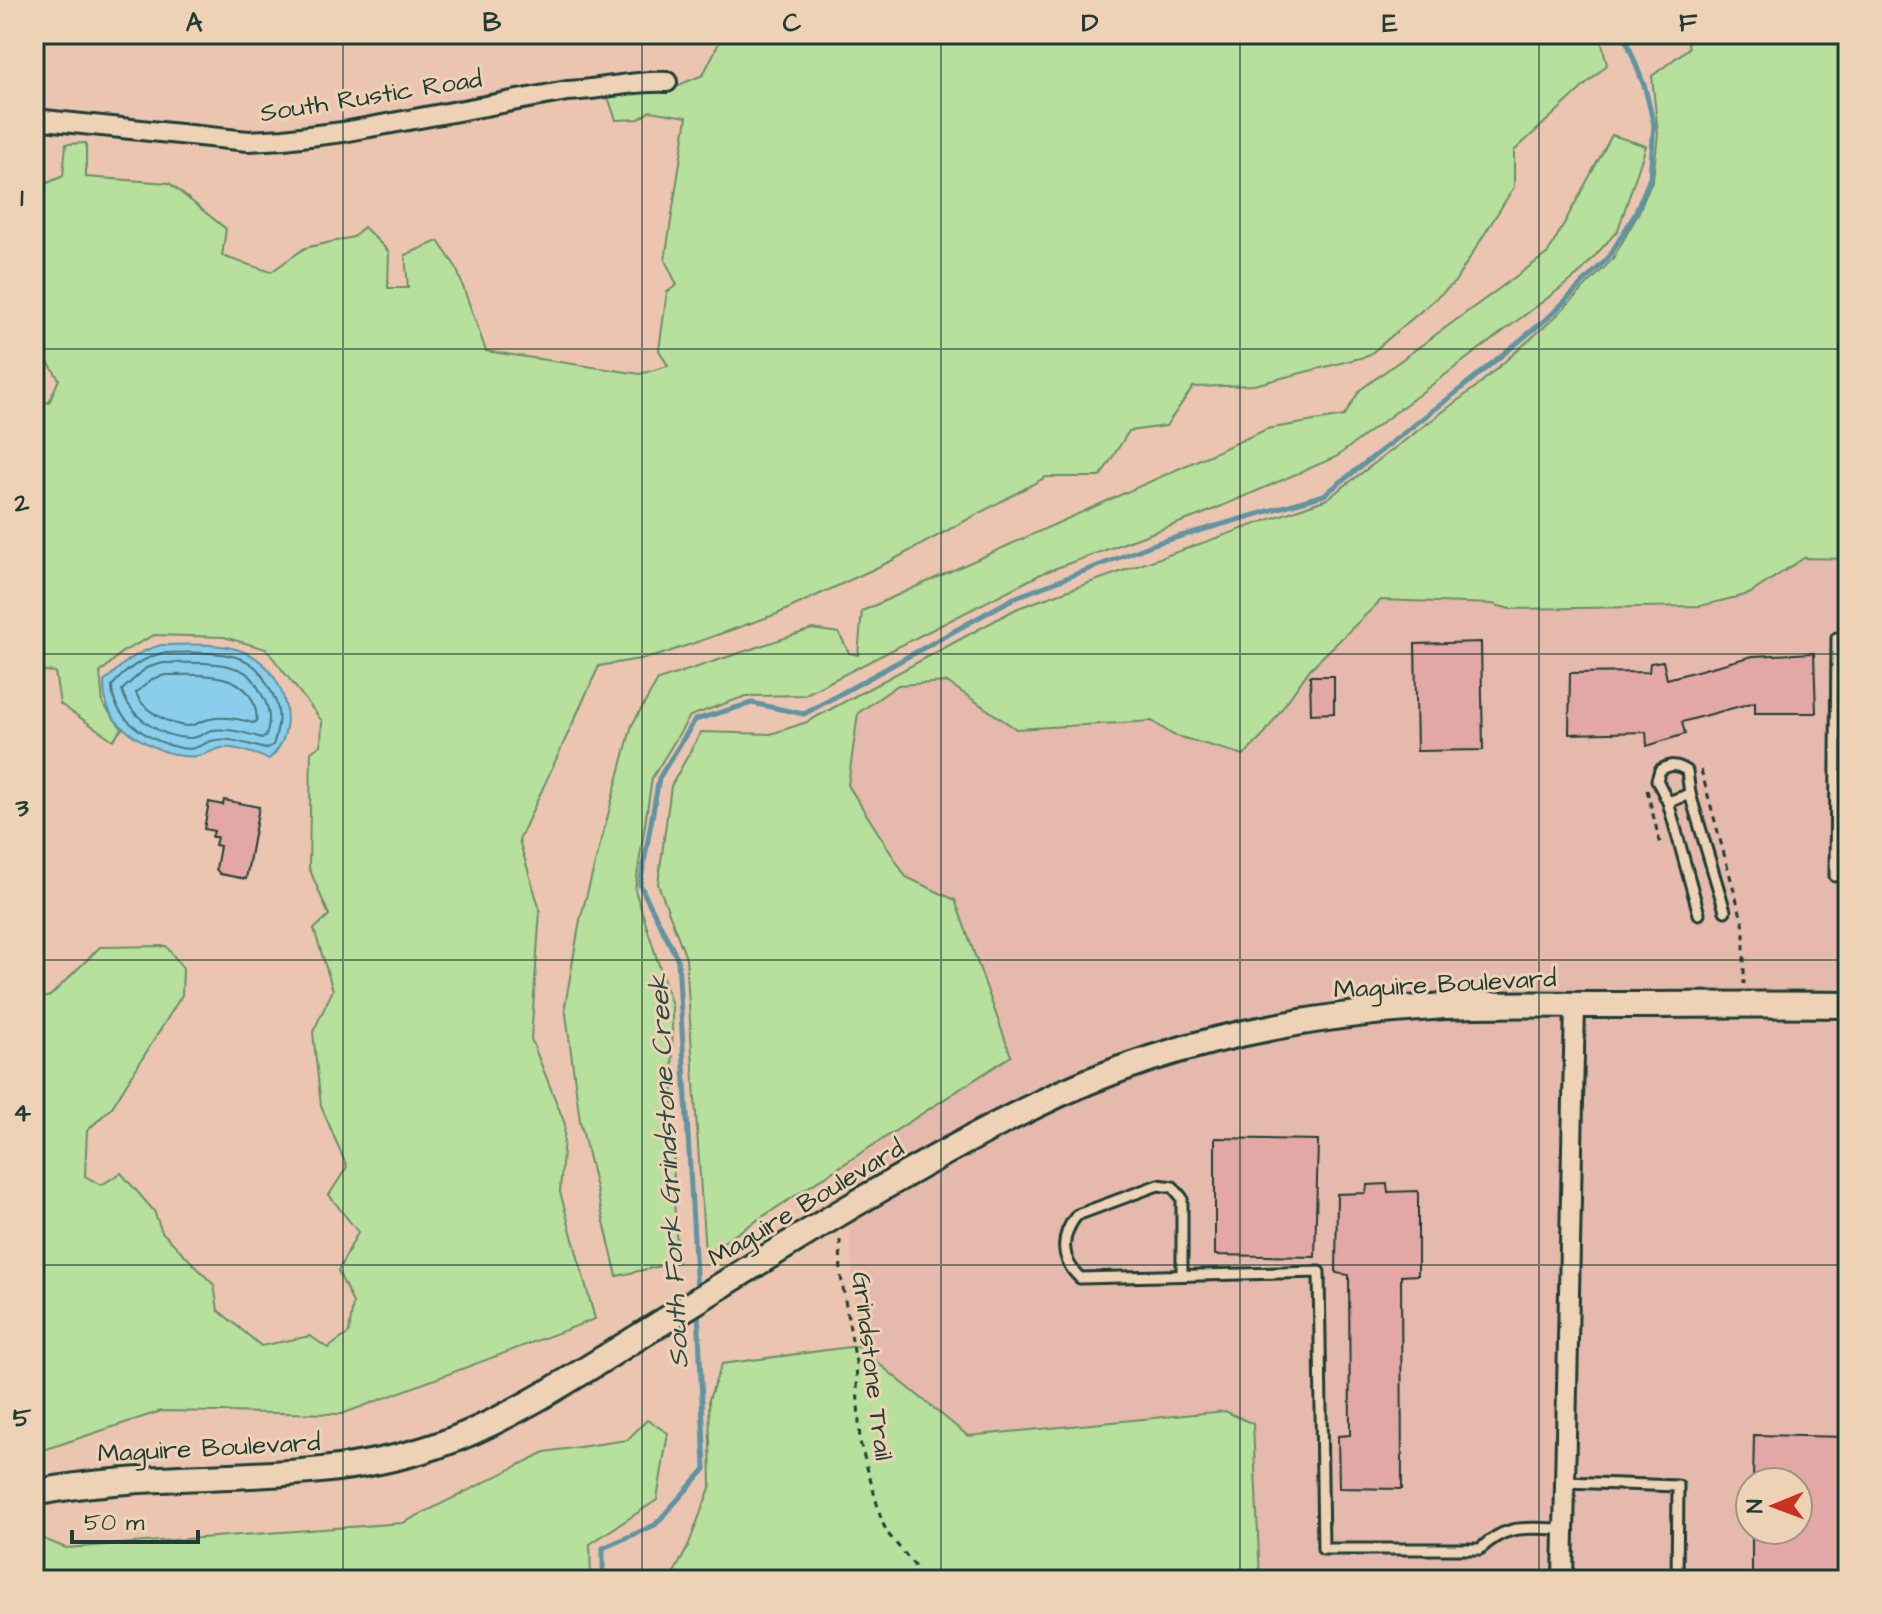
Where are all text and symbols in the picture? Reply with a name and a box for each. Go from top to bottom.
text: A [186,5,203,41]
text: B [483,5,502,41]
text: C [783,5,802,41]
text: D [1082,5,1099,41]
text: E [1382,5,1398,41]
text: F [1679,5,1698,41]
street label: South Rustic Road [257,61,485,131]
text: 1 [20,180,24,216]
text: 2 [14,485,30,521]
text: 3 [14,790,29,826]
street label: Maguire Boulevard [1333,960,1557,1010]
water label: South Fork Grindstone Creek [639,972,699,1369]
text: 4 [13,1095,31,1131]
street label: Maguire Boulevard [701,1130,912,1278]
street label: Grindstone Trail [843,1269,901,1463]
text: 5 [13,1400,32,1436]
street label: Maguire Boulevard [97,1424,321,1474]
north arrow [1734,1466,1814,1546]
scale bar [72,1494,198,1544]
text: N [1740,1499,1771,1513]
text: 50 m [84,1506,145,1540]

